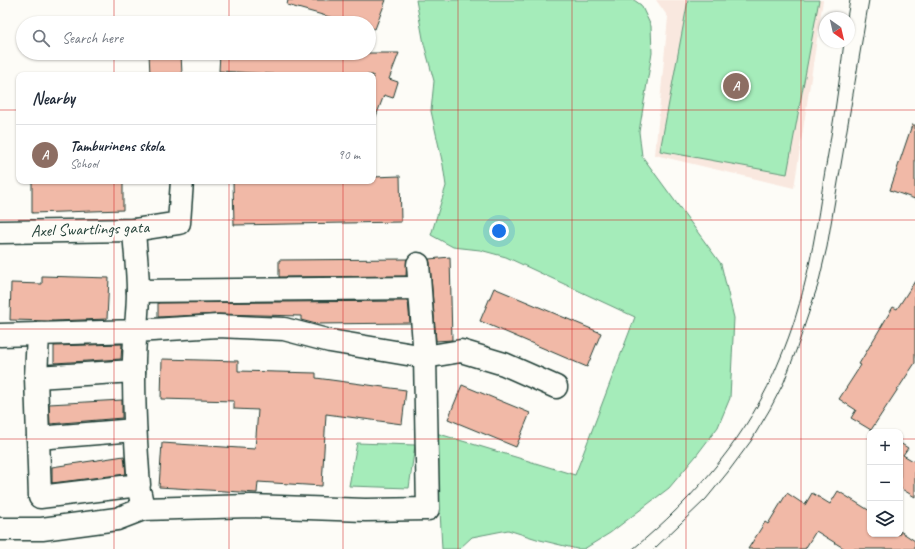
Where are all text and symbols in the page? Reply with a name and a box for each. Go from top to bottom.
north arrow [819,12,855,48]
search box [16,16,376,60]
icon: search [30,27,52,49]
text: Search here [62,29,123,48]
pin: A [723,71,749,101]
text: Nearby [32,88,75,109]
text: Tamburinens skola [70,137,164,156]
text: A [42,147,48,163]
text: 90 m [338,147,360,163]
text: School [70,156,98,172]
street label: Axel Swartlings gata [31,216,151,242]
your location [489,221,509,241]
map controls [867,429,903,537]
button: + [867,429,903,465]
button: − [867,465,903,501]
button: layers [867,501,903,537]

